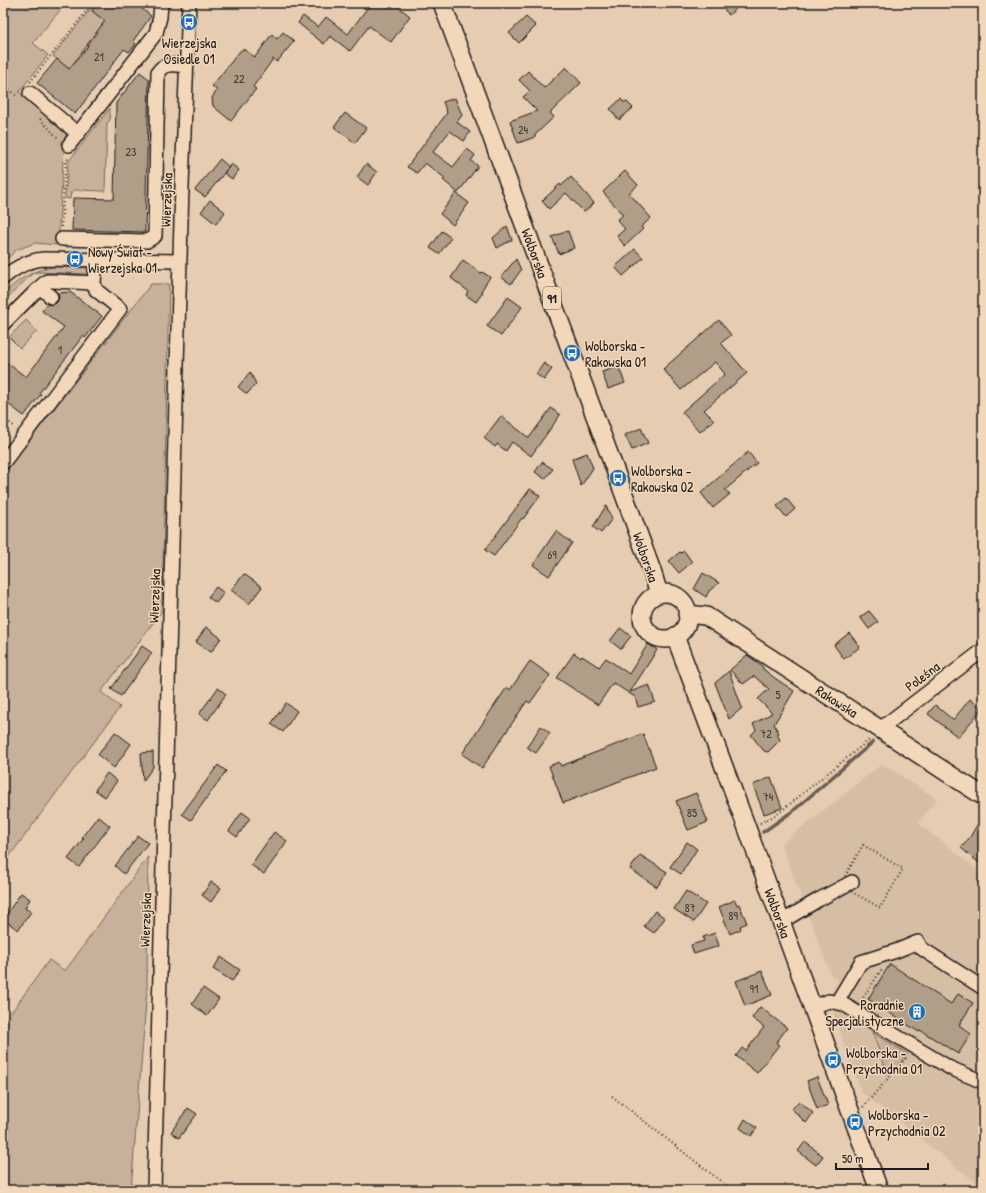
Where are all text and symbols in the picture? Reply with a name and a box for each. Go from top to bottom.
bus stop icon: Wierzejska Osiedle 01 [179,12,199,32]
place label: Wierzejska Osiedle 01 [162,33,217,68]
house number: 21 [94,48,104,65]
house number: 22 [233,70,245,87]
house number: 24 [518,121,529,138]
house number: 23 [126,143,137,160]
street label: Wierzejska [156,172,177,227]
street label: Wolborska [517,226,553,281]
place label: Nowy Świat - Wierzejska 01 [88,242,157,278]
bus stop icon: Nowy Świat - Wierzejska 01 [65,249,85,269]
road number: 91 [543,287,561,309]
place label: Wolborska - Rakowska 01 [585,336,646,371]
house number: 1 [58,341,62,358]
bus stop icon: Wolborska - Rakowska 01 [562,343,582,363]
place label: Wolborska - Rakowska 02 [631,461,694,496]
bus stop icon: Wolborska - Rakowska 02 [608,468,628,488]
street label: Wolborska [629,530,664,585]
house number: 69 [547,546,557,563]
street label: Wierzejska [144,568,165,623]
street label: Poleśna [901,656,944,695]
street label: Rakowska [812,680,862,722]
house number: 5 [775,686,781,703]
house number: 72 [760,725,772,742]
house number: 74 [763,788,774,805]
house number: 85 [687,804,697,821]
street label: Wolborska [760,886,796,941]
street label: Wierzejska [135,892,156,947]
house number: 87 [684,899,696,916]
house number: 89 [728,907,738,924]
house number: 91 [750,980,758,997]
place label: Poradnie Specjalistyczne [825,995,904,1031]
building icon: Poradnie Specjalistyczne [907,1002,927,1022]
place label: Wolborska - Przychodnia 01 [846,1043,922,1079]
bus stop icon: Wolborska - Przychodnia 01 [823,1050,843,1070]
place label: Wolborska - Przychodnia 02 [868,1105,946,1141]
bus stop icon: Wolborska - Przychodnia 02 [845,1112,865,1132]
scale bar [836,1145,928,1171]
text: 50 m [842,1150,863,1167]

